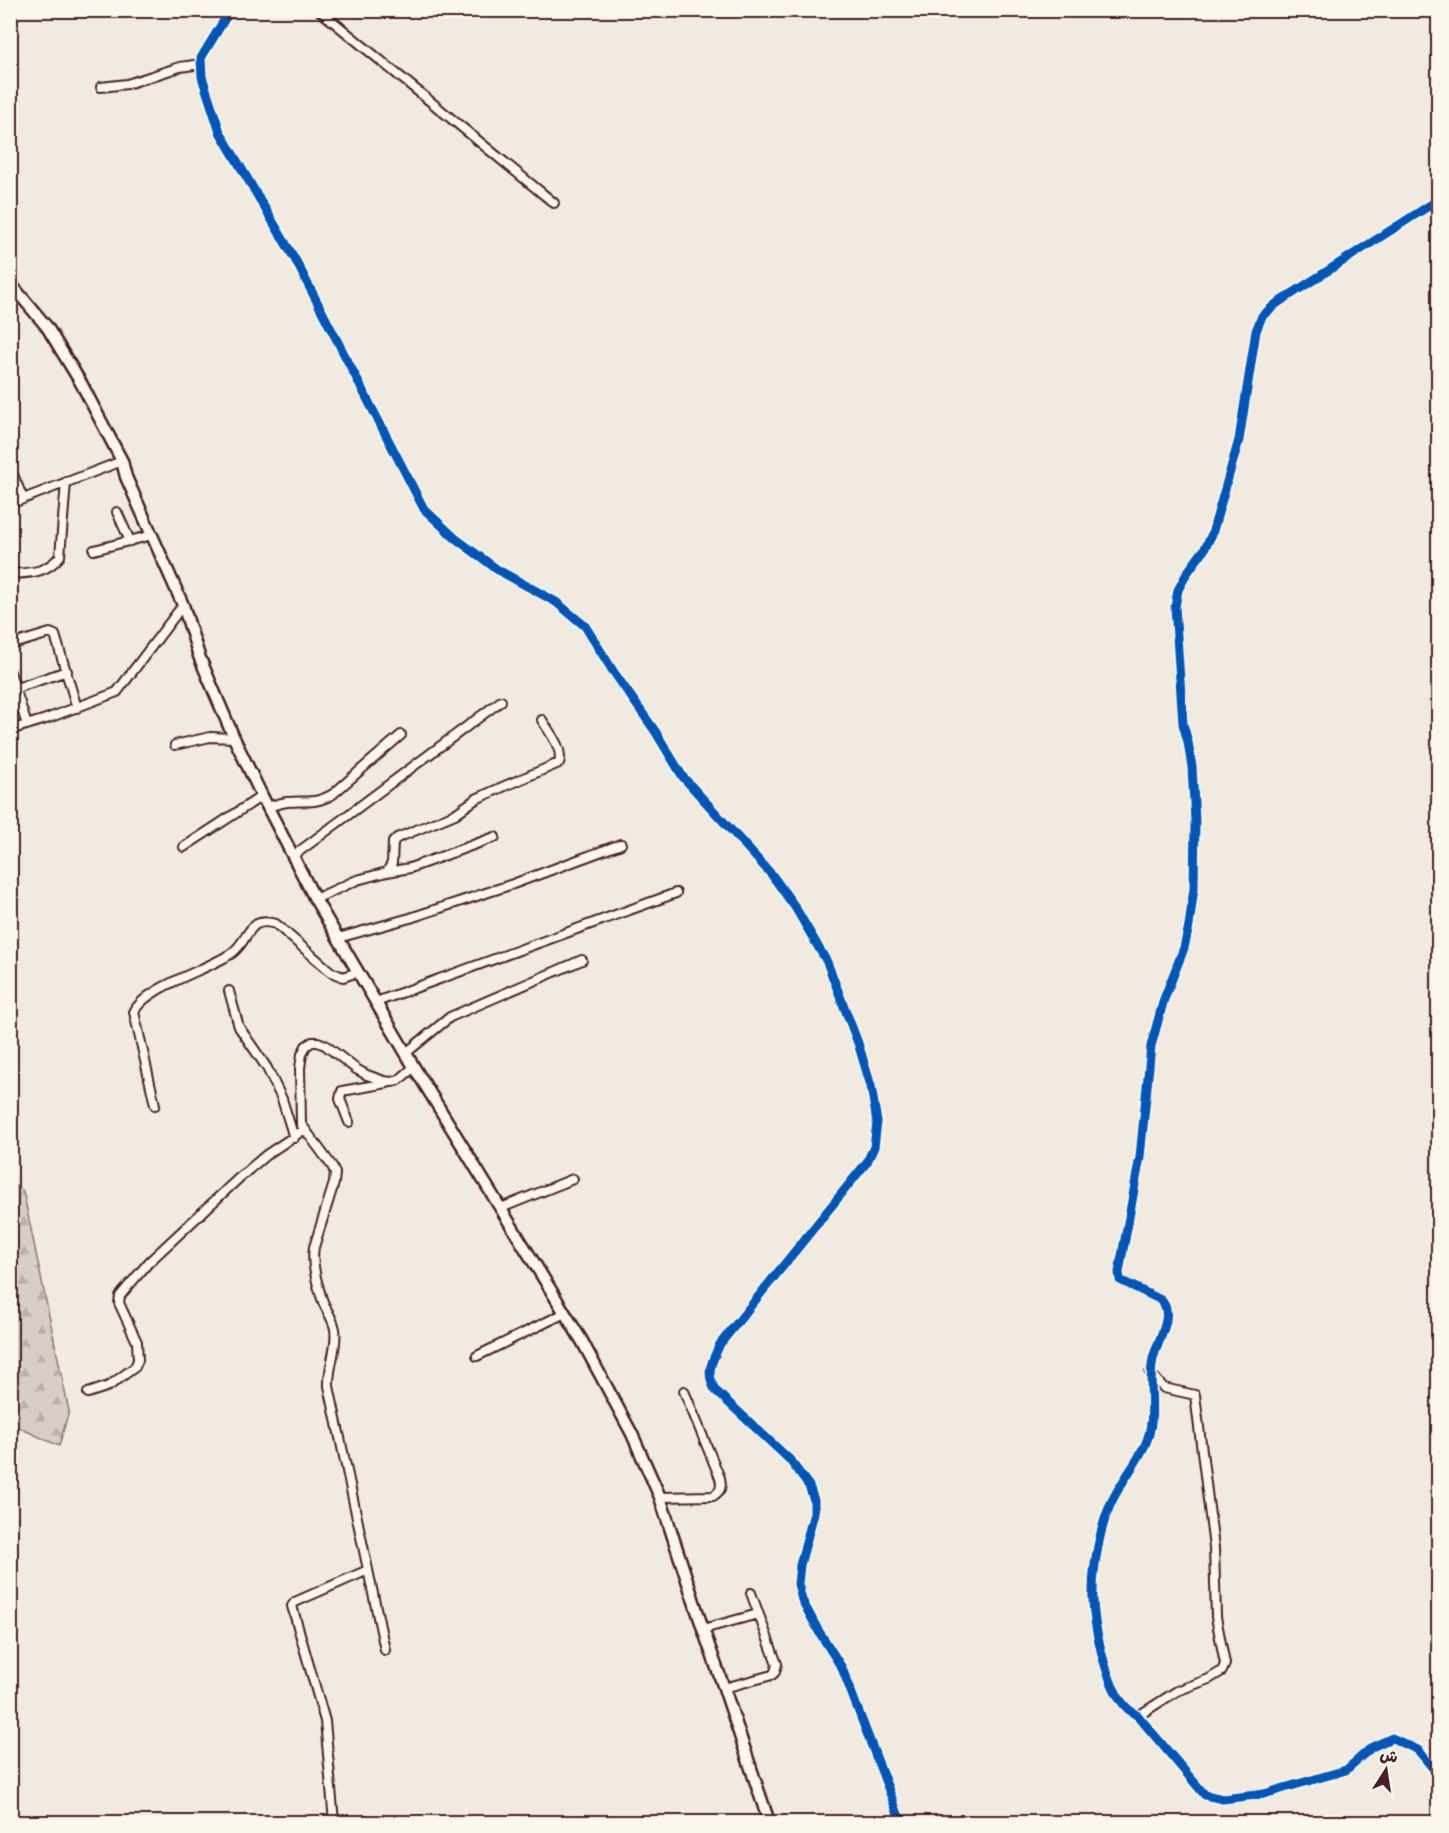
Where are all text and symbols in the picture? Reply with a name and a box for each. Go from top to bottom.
north arrow [1356,1740,1416,1800]
text: ش [1378,1744,1400,1768]

